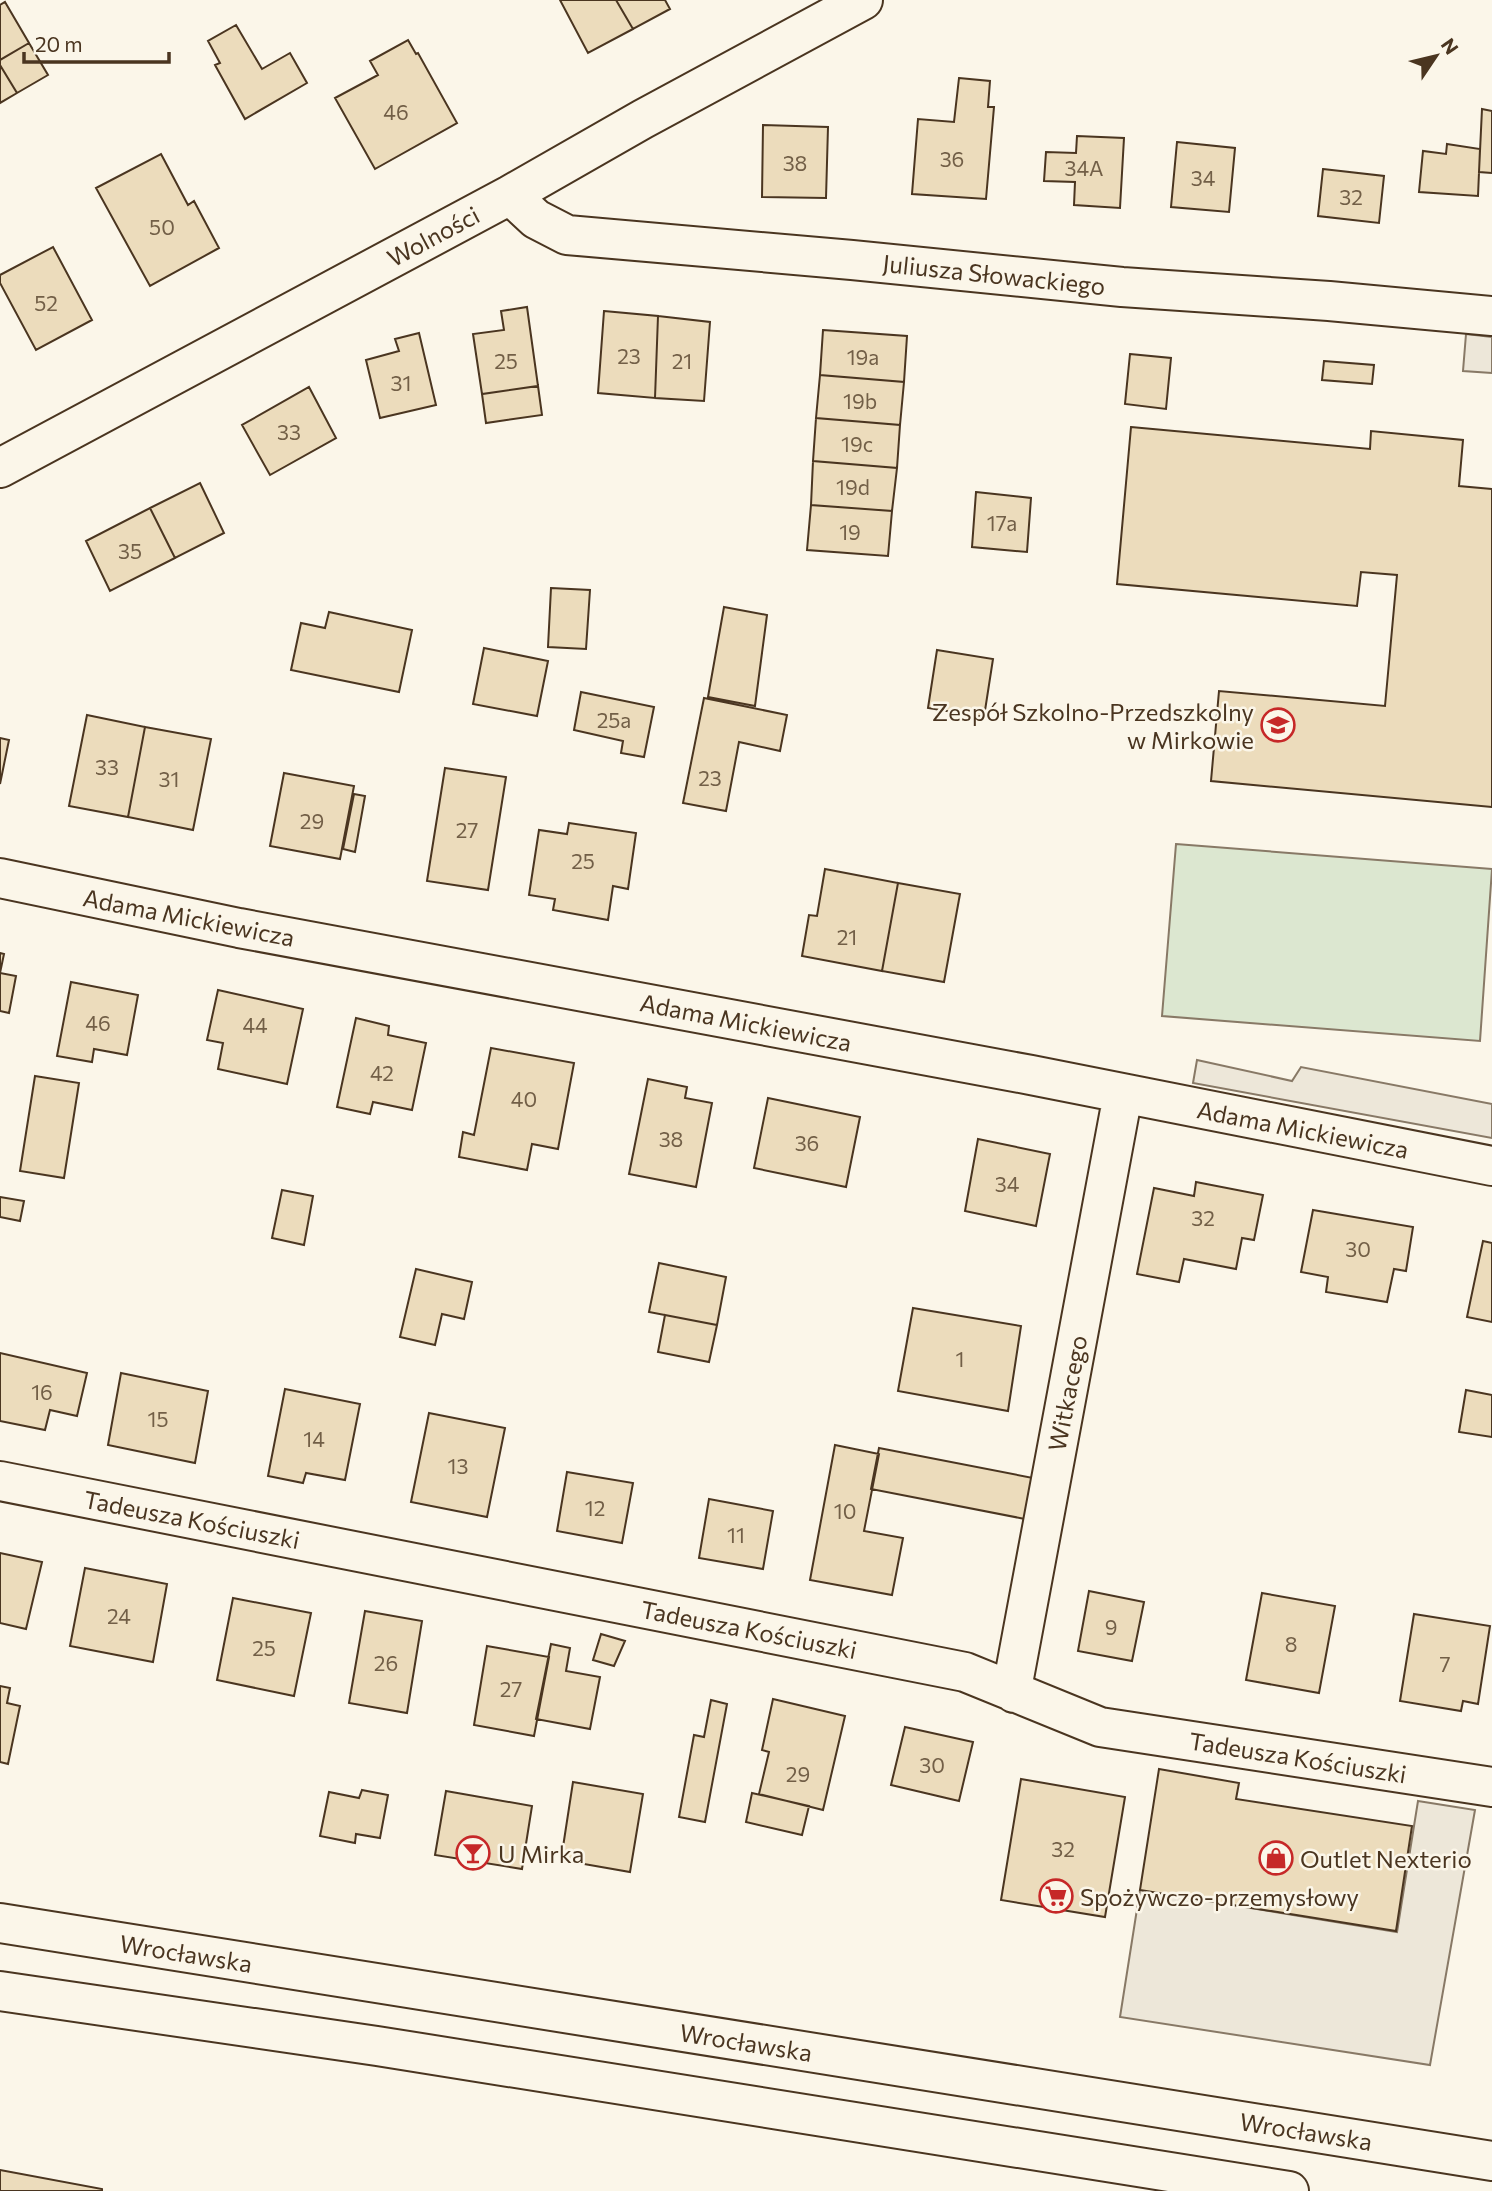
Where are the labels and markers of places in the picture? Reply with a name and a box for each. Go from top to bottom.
place label: Zespół Szkolno-Przedszkolny w Mirkowie [932,697,1254,754]
school or university icon: Zespół Szkolno-Przedszkolny w Mirkowie [1259,706,1297,744]
bar icon: U Mirka [454,1834,492,1872]
place label: U Mirka [498,1839,584,1868]
shop icon: Outlet Nexterio [1257,1839,1295,1877]
place label: Outlet Nexterio [1300,1844,1472,1873]
supermarket icon: Spożywczo-przemysłowy [1037,1877,1075,1915]
place label: Spożywczo-przemysłowy [1080,1882,1359,1911]

